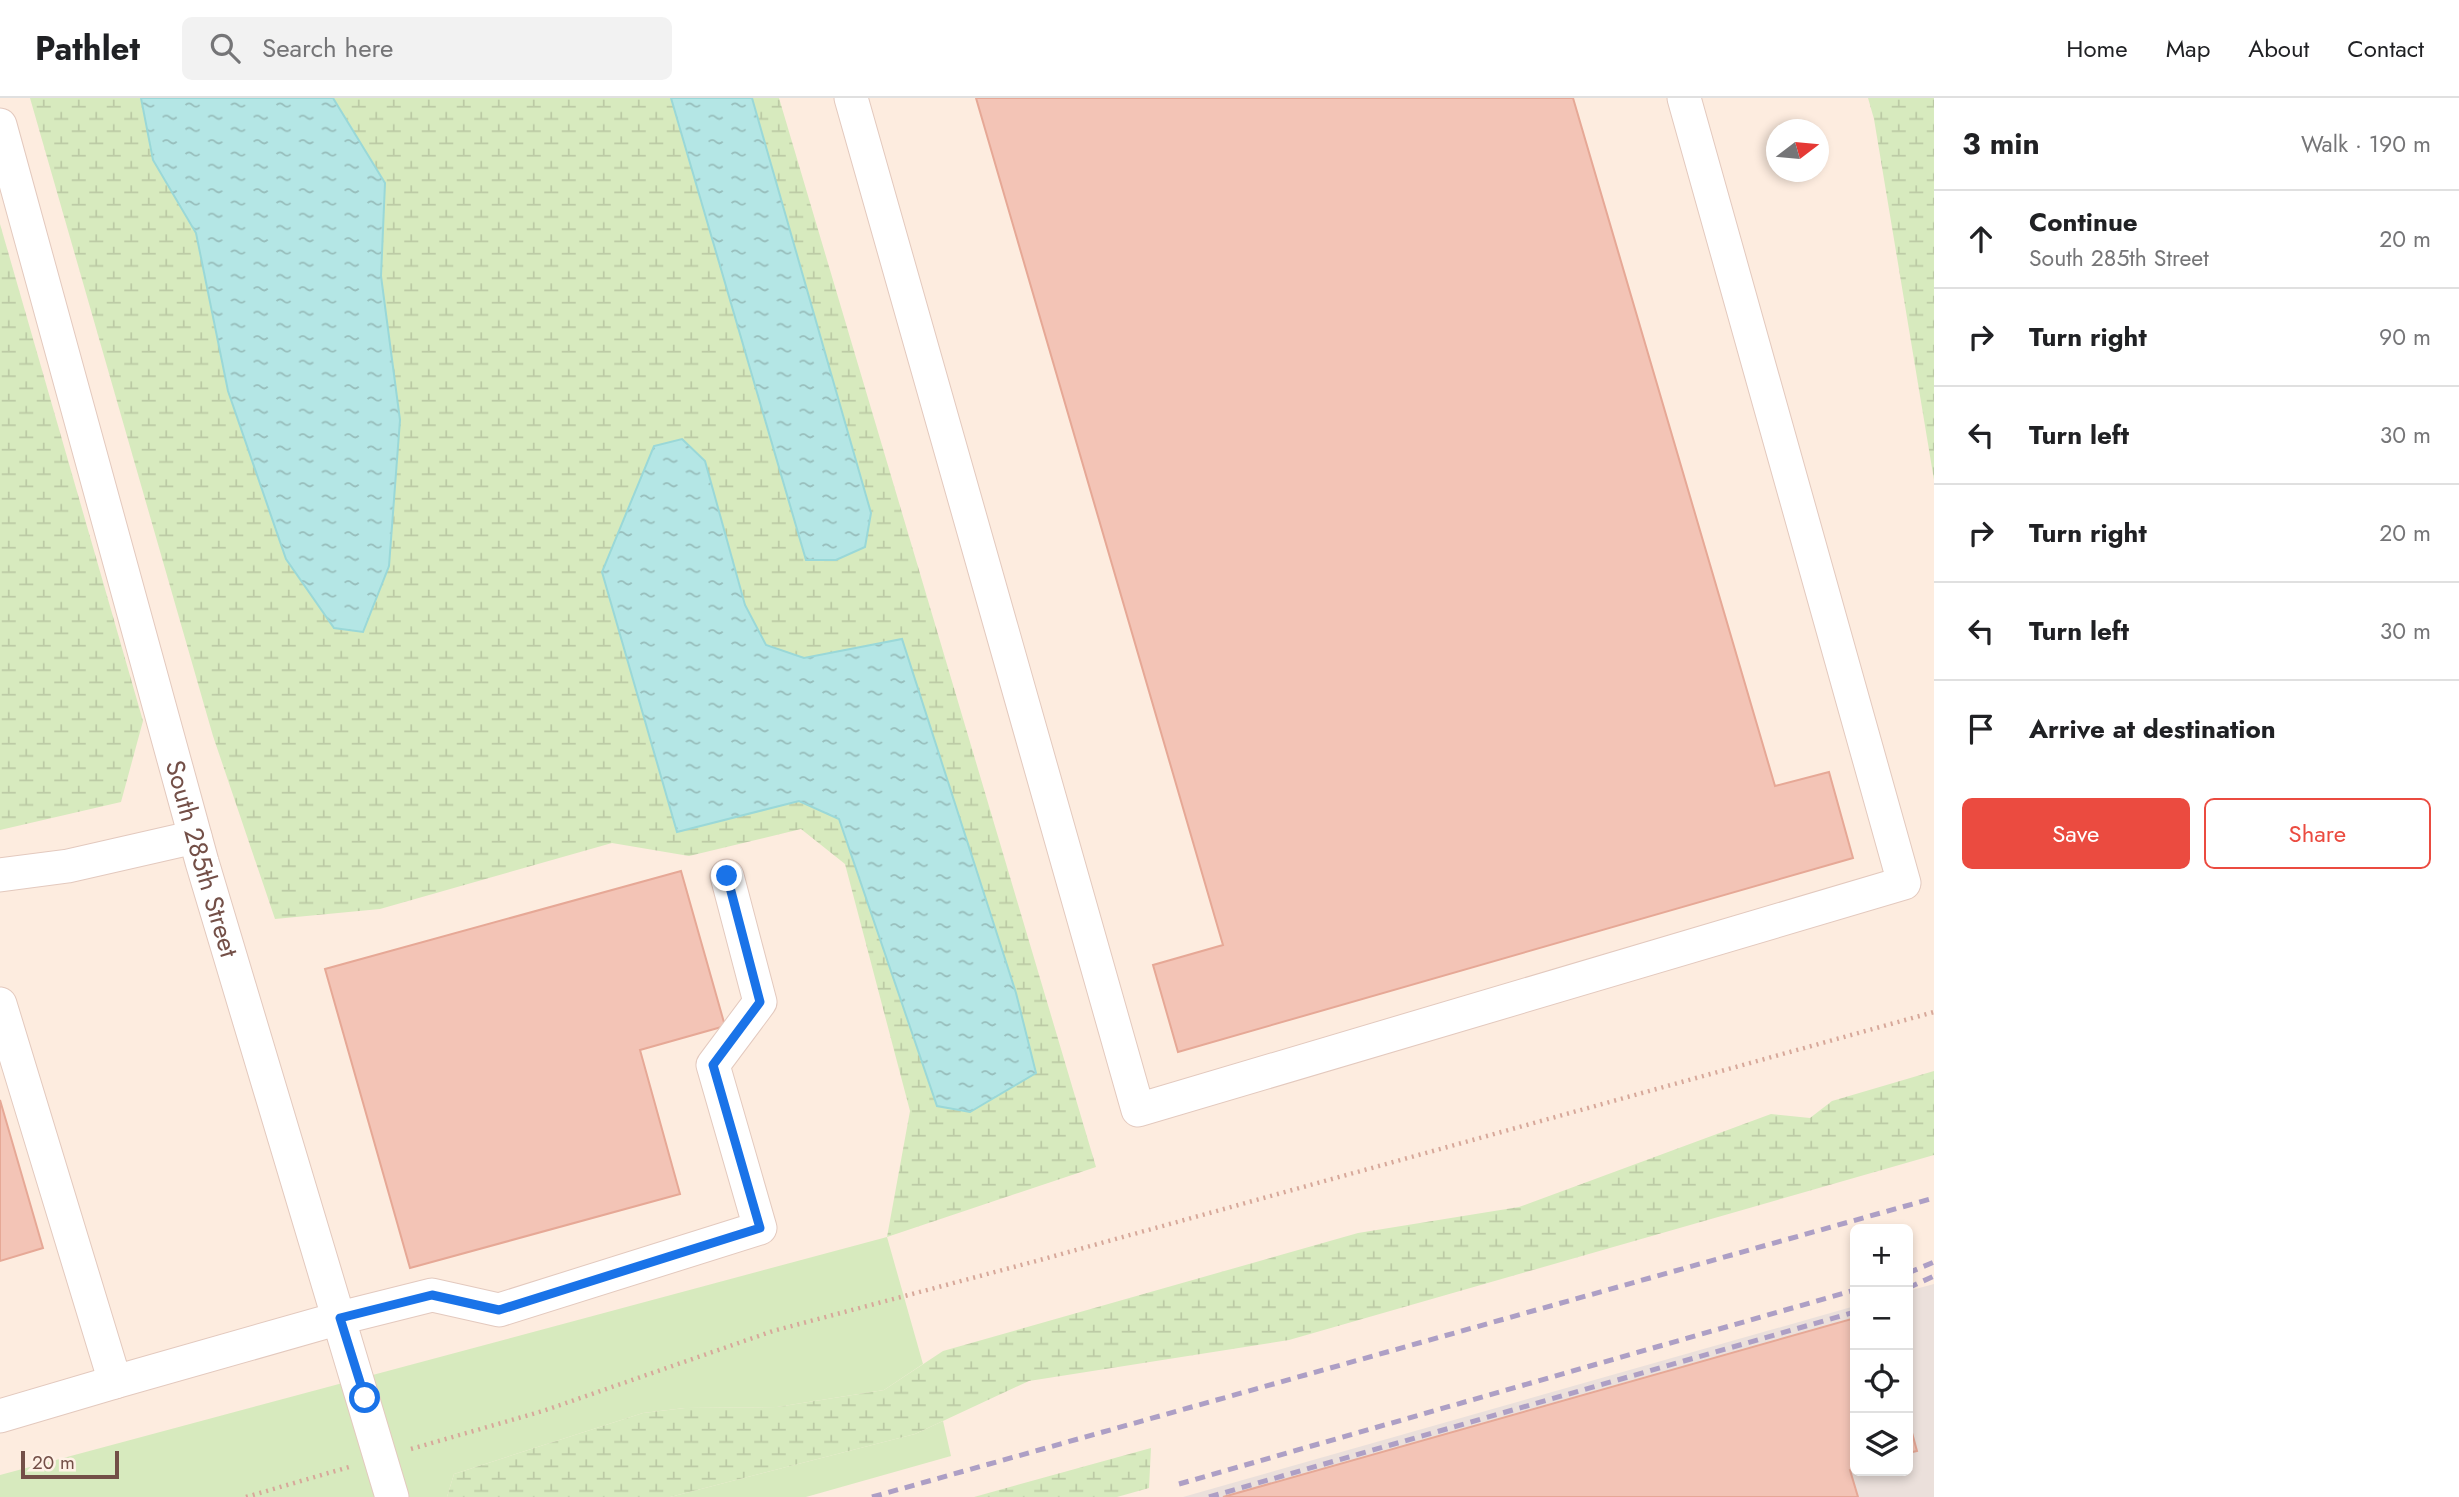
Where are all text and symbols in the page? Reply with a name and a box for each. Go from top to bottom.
search box [182,17,672,80]
text: Pathlet [35,25,140,72]
icon: search [206,29,244,67]
text: Search here [262,29,393,67]
text: Home [2066,31,2128,66]
text: Map [2166,31,2210,66]
text: About [2248,31,2309,66]
text: Contact [2347,31,2424,66]
north arrow [1766,119,1829,182]
text: 3 min [1962,122,2040,165]
text: Walk · 190 m [2301,127,2431,161]
text: Continue [2029,203,2138,241]
icon: ahead [1962,220,2000,258]
text: 20 m [2379,222,2431,256]
text: South 285th Street [2029,241,2209,275]
icon: right [1962,318,2000,356]
text: Turn right [2029,318,2147,356]
text: 90 m [2379,320,2431,354]
icon: left [1962,416,2000,454]
text: Turn left [2029,416,2129,454]
text: 30 m [2380,418,2431,452]
icon: right [1962,514,2000,552]
text: Turn right [2029,514,2147,552]
text: 20 m [2379,516,2431,550]
icon: left [1962,612,2000,650]
text: Turn left [2029,612,2129,650]
text: 30 m [2380,614,2431,648]
icon: arrive [1962,710,2000,748]
text: Arrive at destination [2029,710,2276,748]
street label: South 285th Street [156,756,249,962]
button: Save [1962,798,2190,869]
button: Share [2204,798,2431,869]
route end [711,860,742,891]
map controls [1850,1224,1913,1476]
button: + [1850,1224,1913,1287]
button: − [1850,1287,1913,1350]
button: locate [1850,1350,1913,1413]
route start [349,1382,380,1413]
button: layers [1850,1413,1913,1476]
scale bar [21,1448,119,1480]
text: 20 m [32,1449,75,1476]

